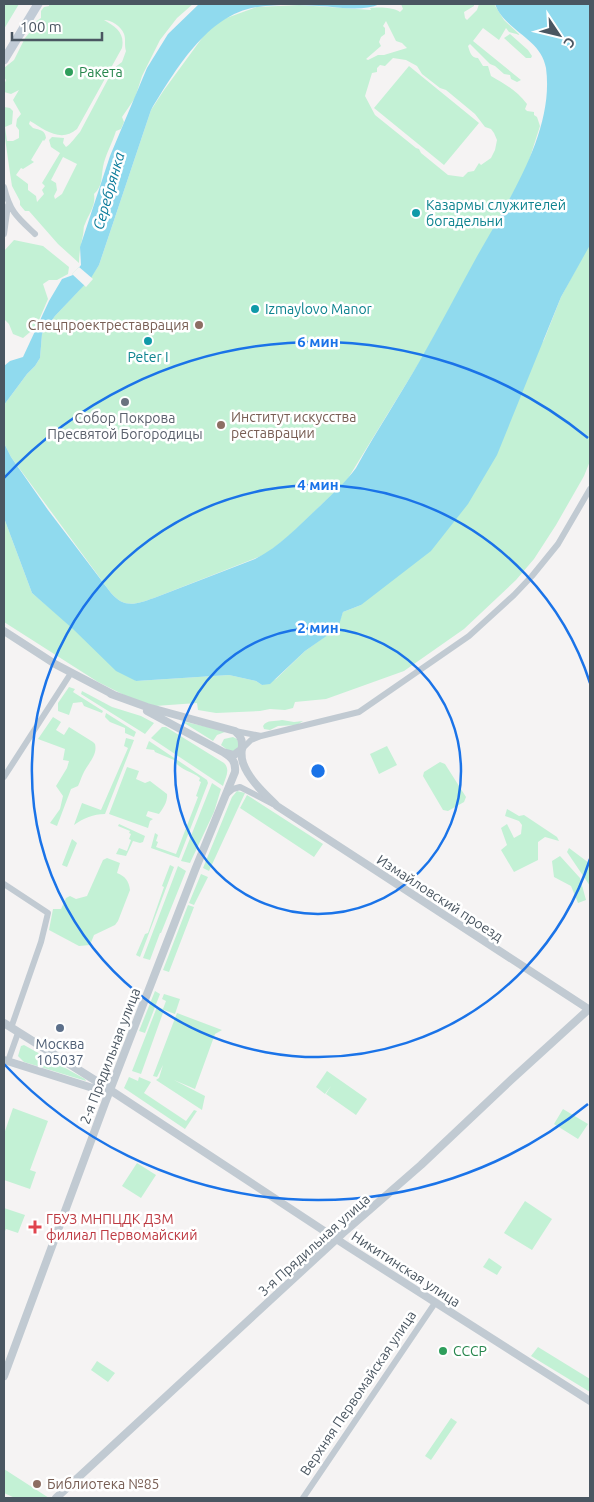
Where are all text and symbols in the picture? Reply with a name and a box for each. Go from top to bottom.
scale bar [12,10,102,42]
north arrow [534,10,584,60]
text: 100 m [20,18,62,35]
text: С [561,34,579,51]
place label: Ракета [79,64,123,80]
marker: Ракета [63,66,75,78]
water label: Серебрянка [89,150,128,232]
place label: Казармы служителей богадельни [426,197,566,229]
marker: Казармы служителей богадельни [410,207,422,219]
place label: Izmaylovo Manor [265,301,373,317]
marker: Izmaylovo Manor [249,303,261,315]
place label: Спецпроектреставрация [28,317,189,333]
marker: Спецпроектреставрация [193,319,205,331]
text: 6 мин [297,333,339,350]
marker: Peter I [142,335,154,347]
place label: Peter I [127,349,169,365]
marker: Собор Покрова Пресвятой Богородицы [119,396,131,408]
place label: Институт искусства реставрации [231,409,357,441]
place label: Собор Покрова Пресвятой Богородицы [47,410,203,442]
marker: Институт искусства реставрации [215,419,227,431]
text: 4 мин [297,476,339,493]
text: 2 мин [297,619,339,636]
centre of rings [309,762,327,780]
street label: Измайловский проезд [374,851,506,945]
street label: 2-я Прядильная улица [77,986,143,1126]
marker: Москва 105037 [54,1022,66,1034]
place label: Москва 105037 [36,1036,85,1068]
street label: 3-я Прядильная улица [255,1191,373,1299]
place label: ГБУЗ МНПЦДК ДЗМ филиал Первомайский [46,1211,197,1243]
marker: ГБУЗ МНПЦДК ДЗМ филиал Первомайский [28,1220,42,1234]
street label: Никитинская улица [349,1228,463,1310]
street label: Верхняя Первомайская улица [297,1308,419,1478]
place label: СССР [453,1343,487,1359]
marker: СССР [437,1345,449,1357]
place label: Библиотека №85 [47,1476,160,1492]
marker: Библиотека №85 [31,1478,43,1490]

